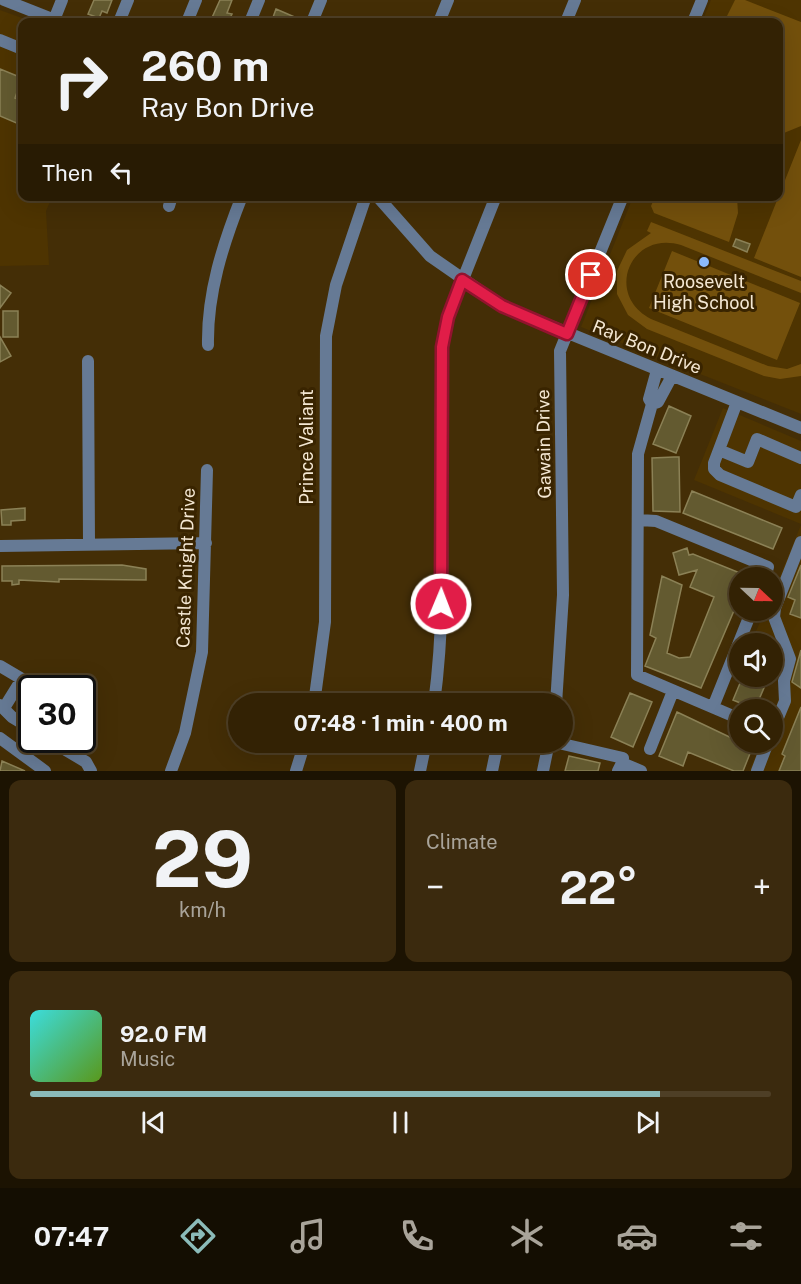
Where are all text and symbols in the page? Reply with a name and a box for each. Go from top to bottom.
text: 260 m [141,41,269,90]
icon: right [42,42,120,120]
text: Ray Bon Drive [141,91,315,123]
icon: left [105,156,138,189]
text: Then [42,160,93,186]
pin [565,249,616,300]
marker: Roosevelt High School [697,255,711,269]
icon: arrive [574,258,607,291]
place label: Roosevelt High School [653,271,755,313]
street label: Ray Bon Drive [590,315,705,378]
street label: Prince Valiant [296,389,317,505]
street label: Gawain Drive [532,389,555,499]
street label: Castle Knight Drive [172,488,199,648]
north arrow [729,567,783,621]
map controls [729,567,783,753]
position arrow [409,572,473,636]
button: sound [729,633,783,687]
speed limit sign: 30 [18,675,96,753]
button: search [729,699,783,753]
text: 07:48 · 1 min · 400 m [293,710,508,736]
text: 29 [152,813,253,905]
text: Climate [426,830,498,854]
text: 22° [559,861,638,914]
text: − [426,868,444,906]
text: + [753,868,771,906]
text: km/h [179,898,226,922]
text: 92.0 FM [120,1021,207,1047]
text: Music [120,1047,175,1071]
icon: previous [137,1106,170,1139]
icon: pause [384,1106,417,1139]
icon: next [631,1106,664,1139]
icon: directions [177,1215,219,1257]
icon: music [287,1215,329,1257]
icon: phone [396,1215,438,1257]
icon: climate [506,1215,548,1257]
icon: car [616,1215,658,1257]
icon: filters [725,1215,767,1257]
text: 07:47 [34,1220,109,1252]

